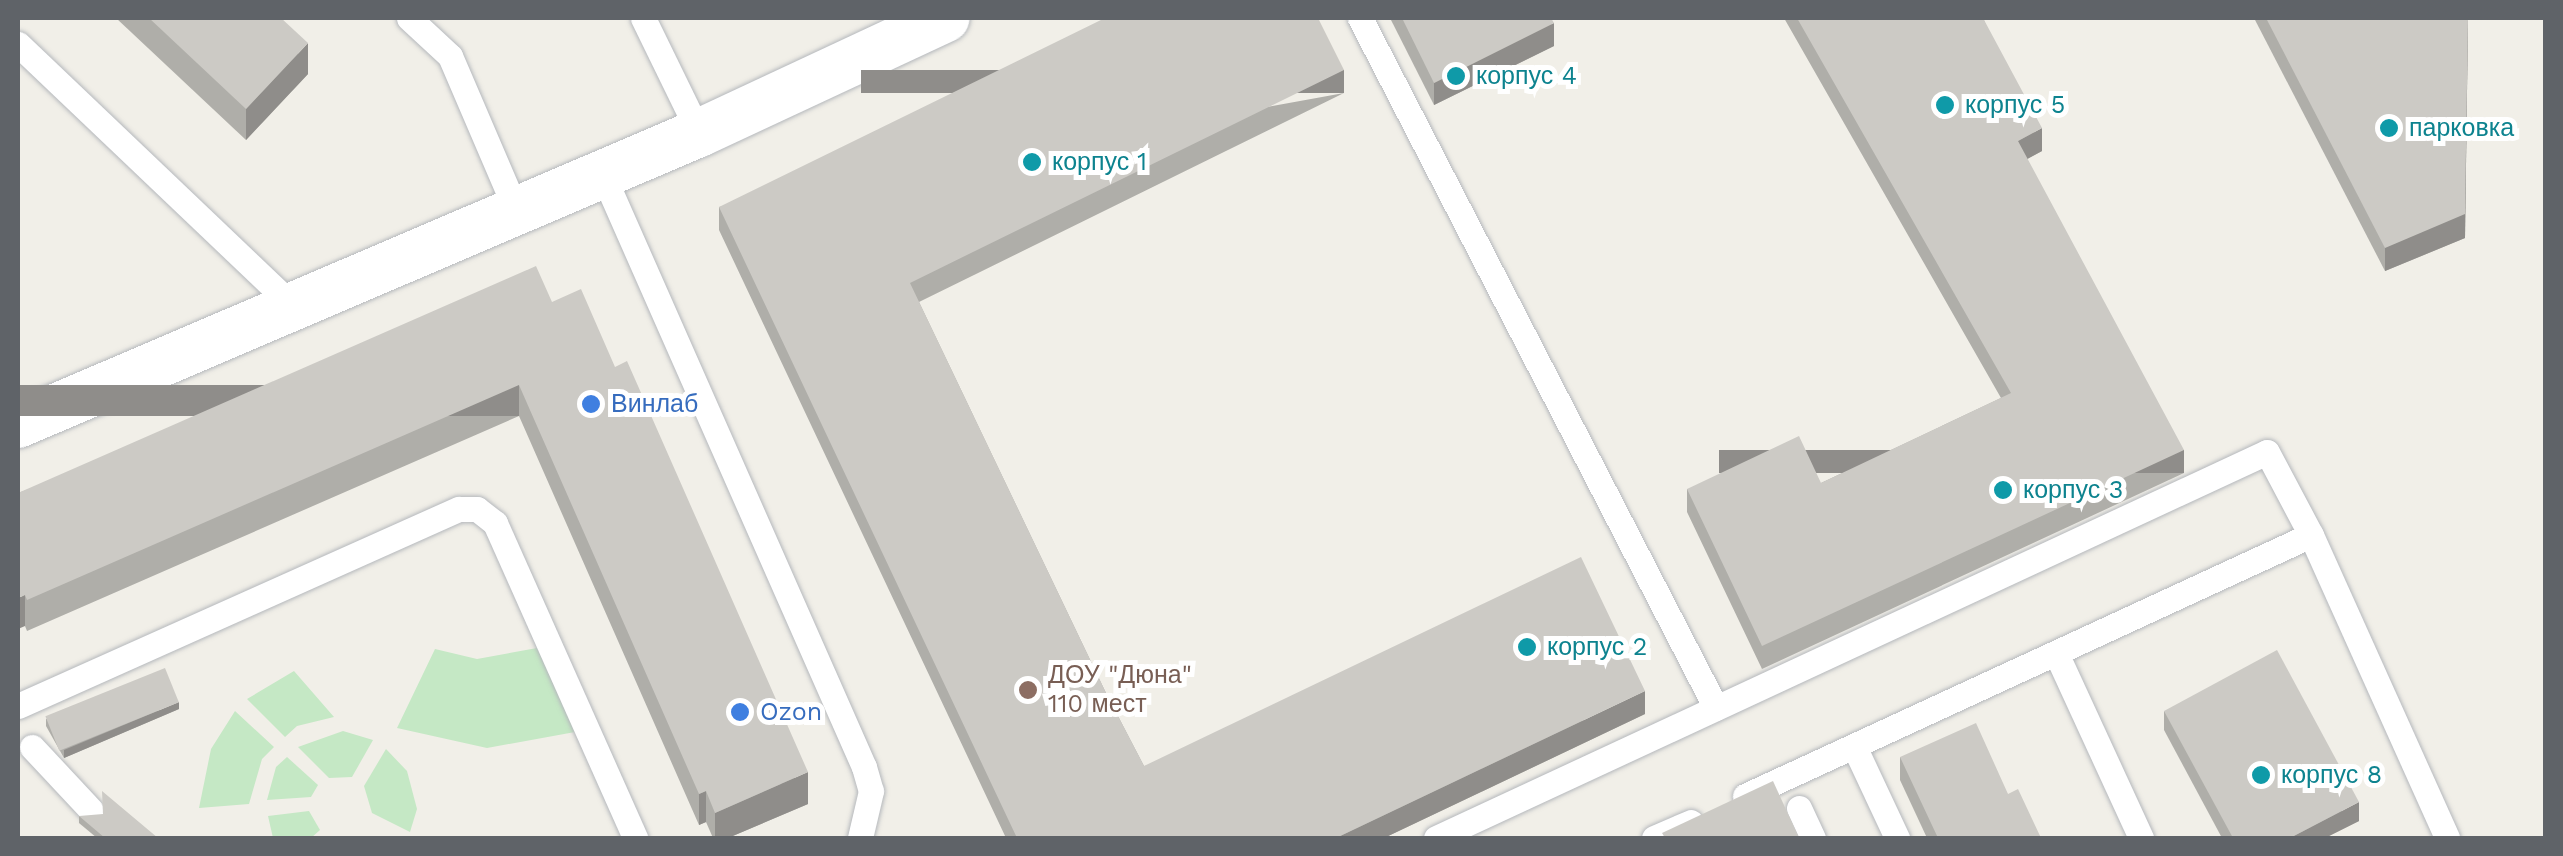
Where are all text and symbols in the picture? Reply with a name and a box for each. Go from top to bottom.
place label: корпус 4 [1476,61,1577,91]
marker: корпус 4 [1445,65,1467,87]
place label: корпус 5 [1965,90,2065,120]
marker: корпус 5 [1934,94,1956,116]
place label: парковка [2409,113,2514,143]
marker: парковка [2378,117,2400,139]
place label: корпус 1 [1052,147,1148,177]
marker: корпус 1 [1021,151,1043,173]
place label: Винлаб [611,389,698,419]
marker: Винлаб [580,393,602,415]
place label: корпус 3 [2023,475,2123,505]
marker: корпус 3 [1992,479,2014,501]
place label: корпус 2 [1547,632,1647,662]
marker: корпус 2 [1516,636,1538,658]
place label: ДОУ "Дюна" 110 мест [1048,661,1192,720]
marker: ДОУ "Дюна" 110 мест [1017,679,1039,701]
place label: Ozon [760,697,822,727]
marker: Ozon [729,701,751,723]
place label: корпус 8 [2281,760,2382,790]
marker: корпус 8 [2250,764,2272,786]

